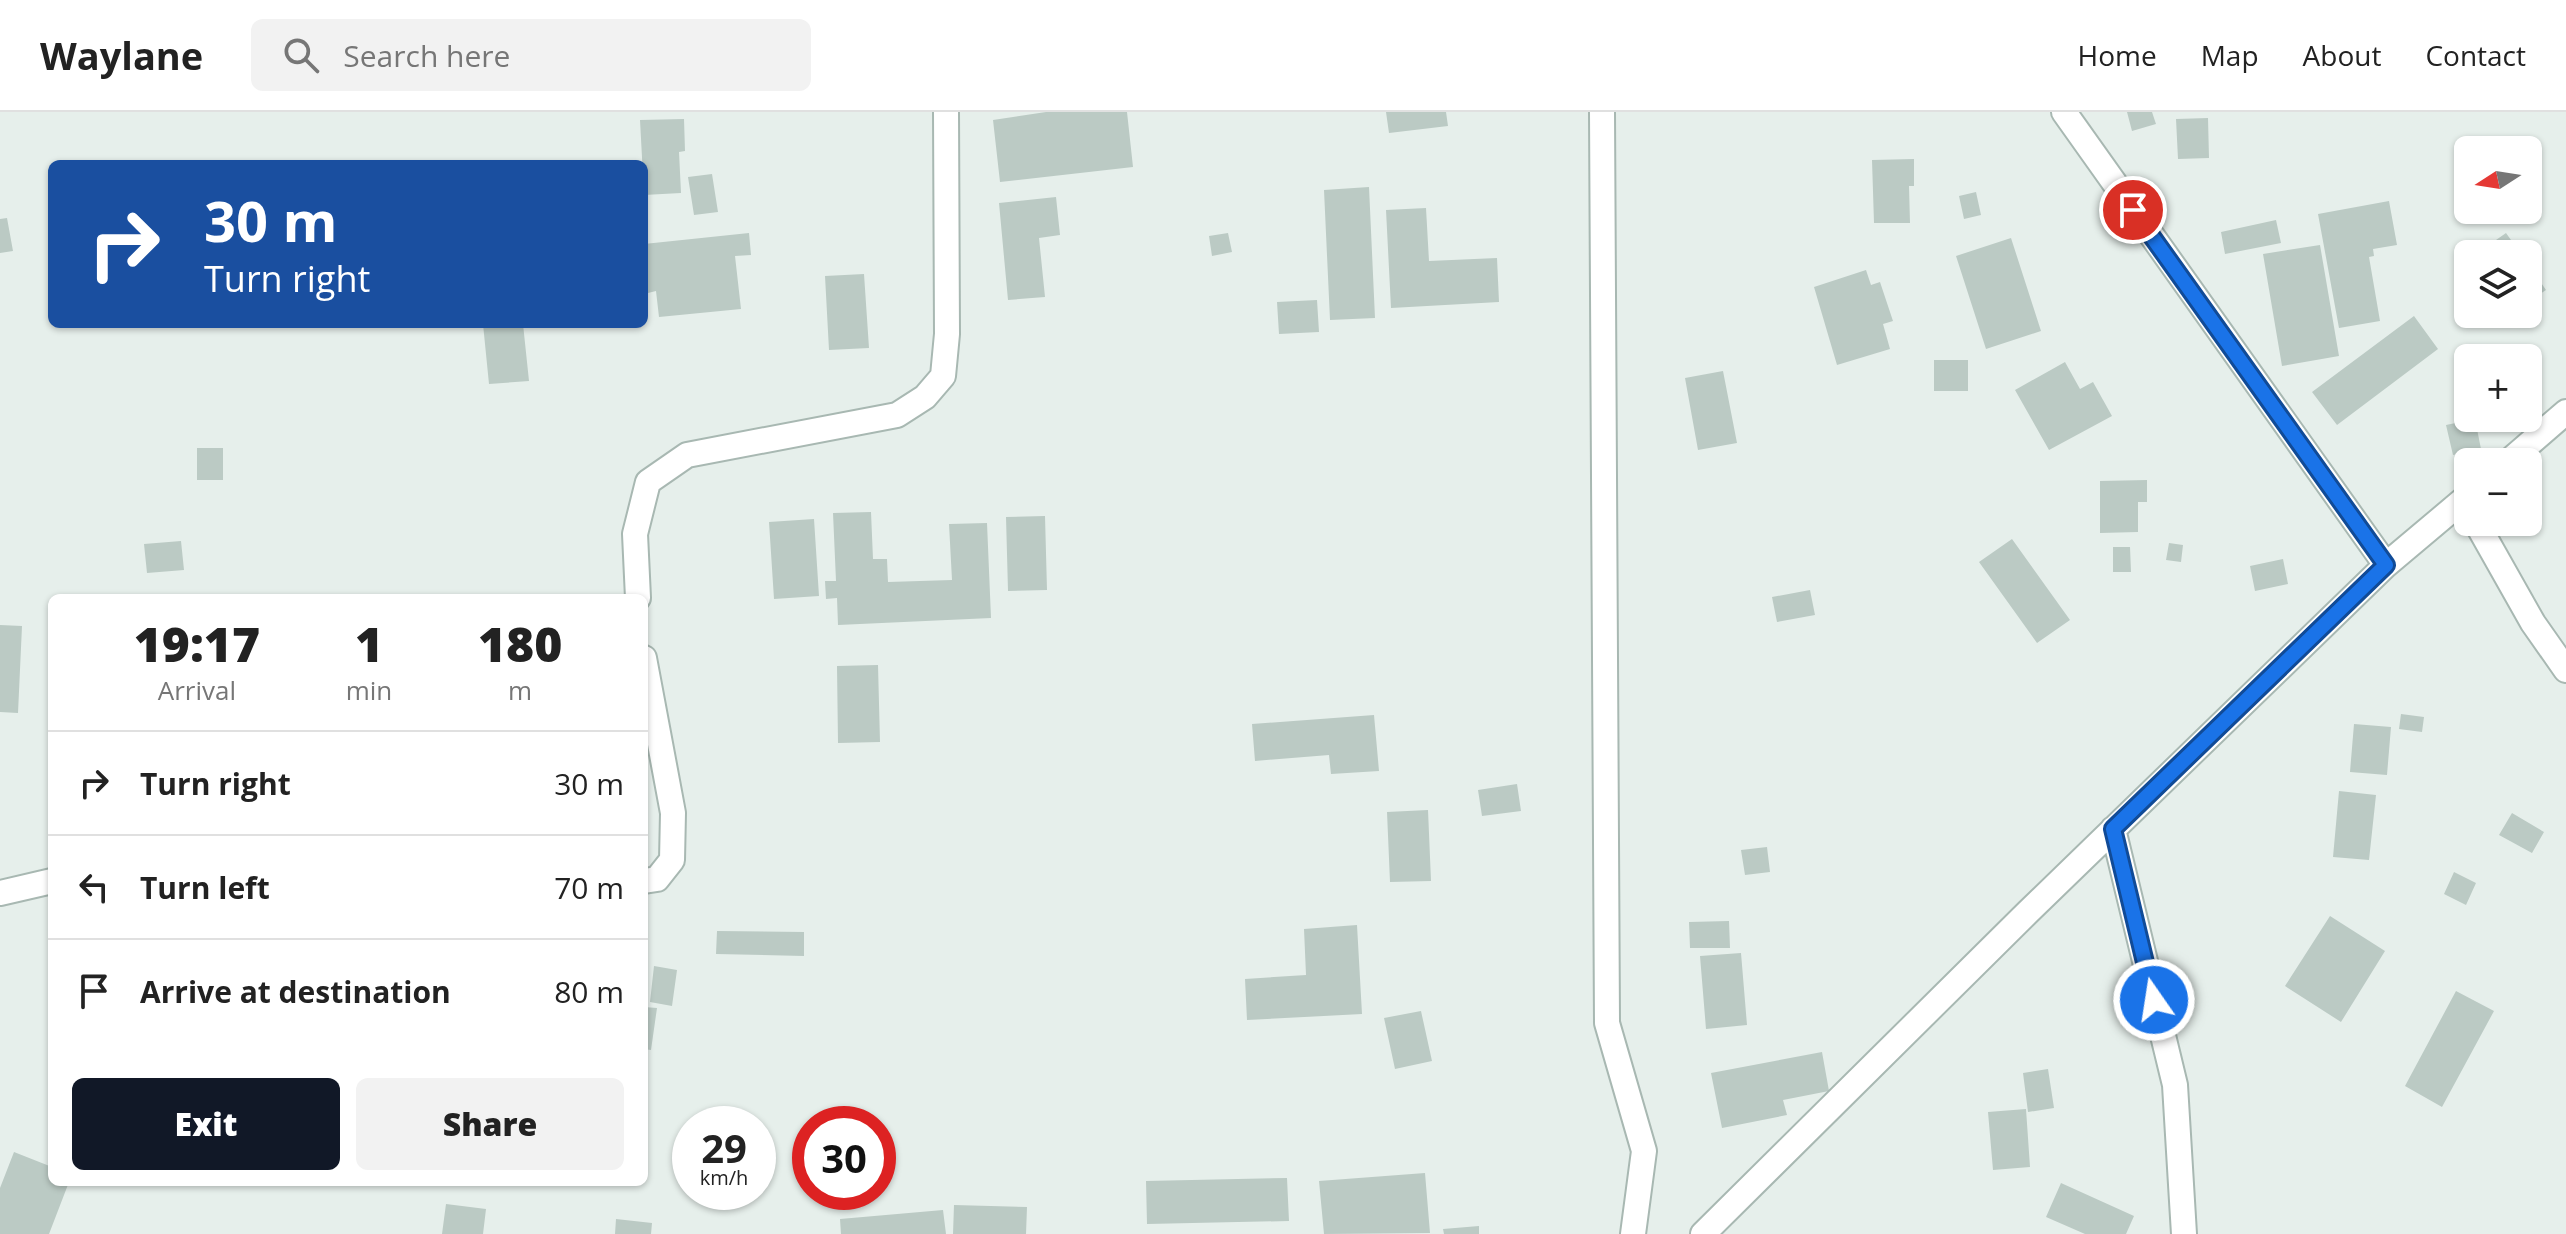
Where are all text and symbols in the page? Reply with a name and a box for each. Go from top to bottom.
search box [251,19,811,91]
text: Waylane [40,29,203,81]
icon: search [279,33,323,77]
text: Search here [343,35,510,76]
text: Home [2078,36,2157,74]
text: Map [2201,36,2259,74]
text: About [2303,36,2381,74]
text: Contact [2425,36,2526,74]
north arrow [2454,136,2542,224]
map controls [2454,136,2542,536]
pin [2099,176,2167,244]
text: 30 m [204,182,338,258]
icon: arrive [2111,188,2155,232]
icon: right [72,192,176,296]
button: layers [2454,240,2542,328]
text: Turn right [204,254,370,303]
button: + [2454,344,2542,432]
button: − [2454,448,2542,536]
text: 19:17 [134,611,260,676]
text: 1 [355,611,383,676]
text: 180 [478,611,562,676]
text: Arrival [158,672,236,708]
text: min [346,672,392,708]
text: m [508,672,532,708]
icon: right [72,761,116,805]
text: Turn right [140,763,291,804]
text: 30 m [554,763,624,804]
icon: left [72,865,116,909]
text: Turn left [140,867,270,908]
text: 70 m [554,867,624,908]
position arrow [2112,958,2196,1042]
icon: arrive [72,969,116,1013]
text: Arrive at destination [140,971,451,1012]
text: 80 m [554,971,624,1012]
button: Exit [72,1078,340,1170]
button: Share [356,1078,624,1170]
speed limit sign: 30 [792,1106,896,1210]
text: 29 [701,1120,747,1175]
text: km/h [700,1164,748,1191]

